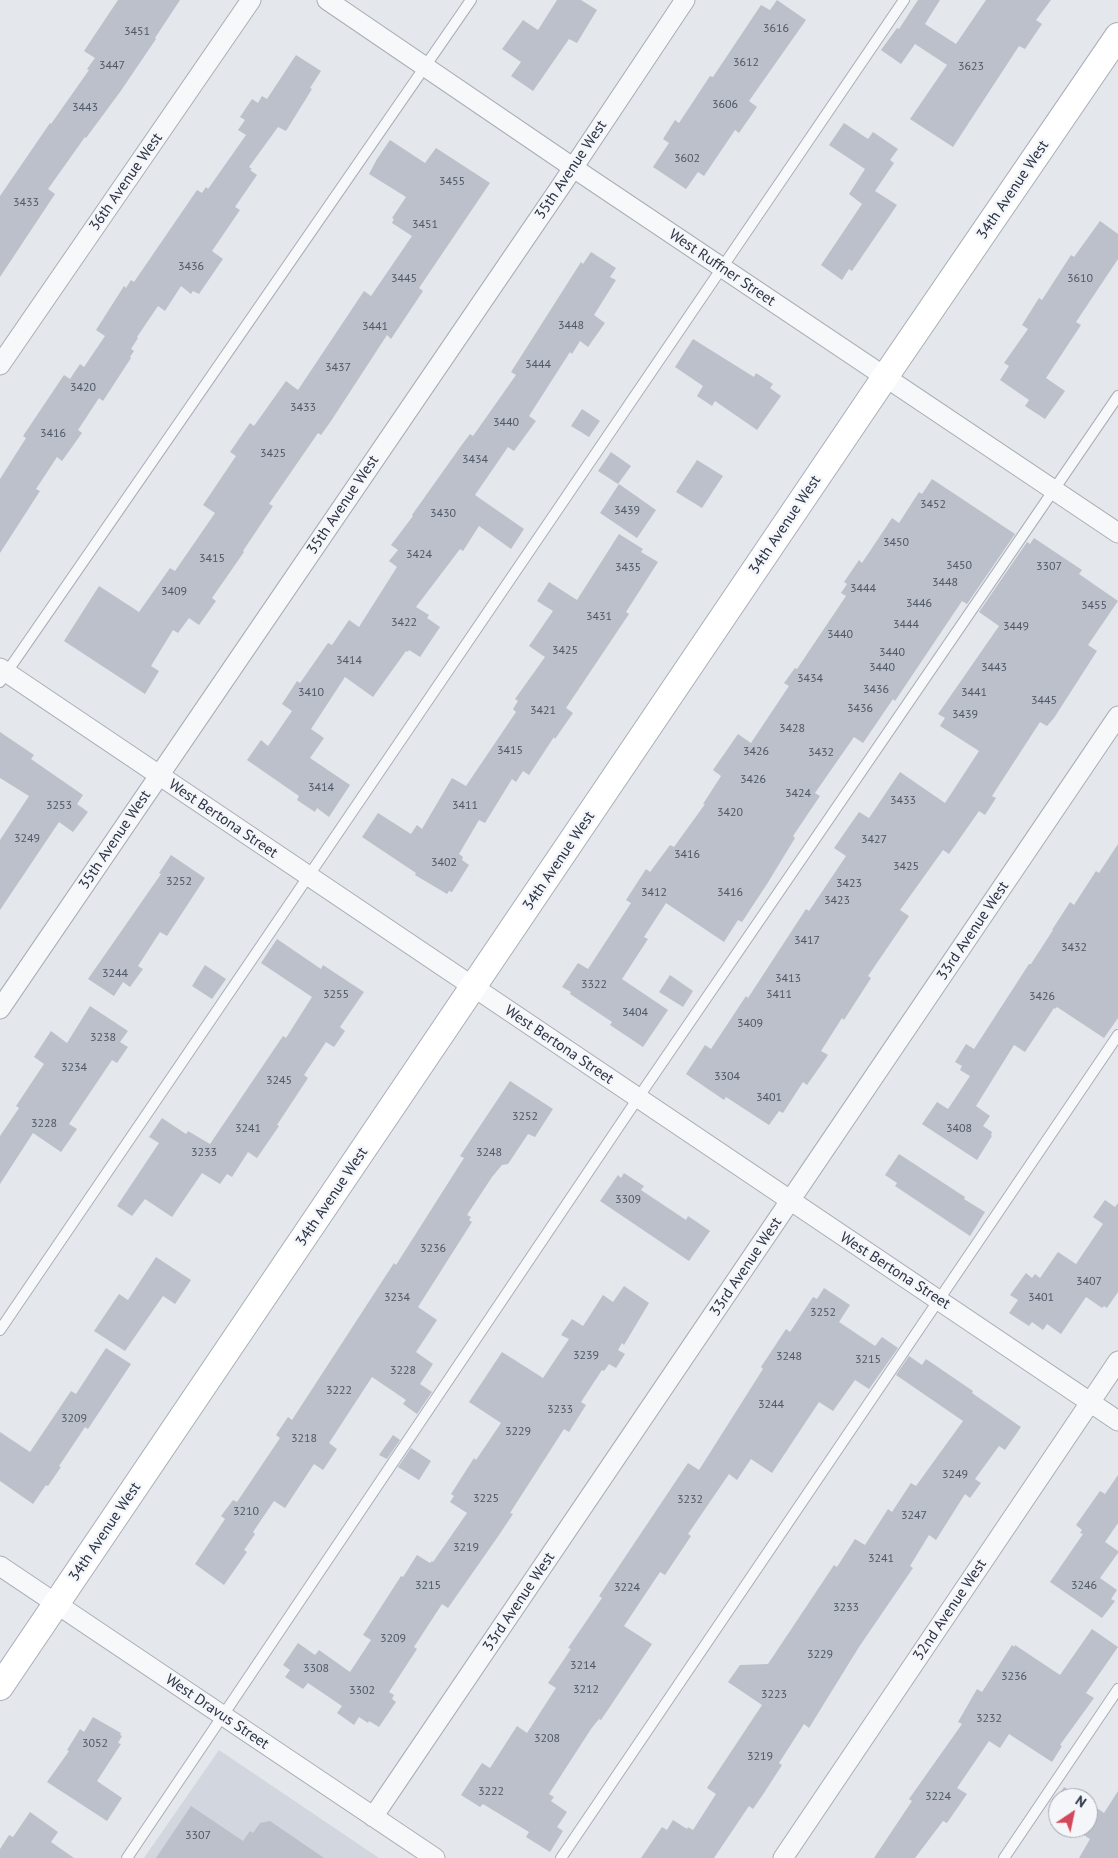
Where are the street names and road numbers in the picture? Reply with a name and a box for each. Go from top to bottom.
street label: 35th Avenue West [531,117,611,223]
street label: 36th Avenue West [86,130,166,234]
street label: 34th Avenue West [973,137,1053,243]
street label: West Ruffner Street [665,226,779,310]
street label: 35th Avenue West [303,452,383,558]
street label: 34th Avenue West [745,472,825,578]
street label: West Bertona Street [165,776,281,862]
street label: 35th Avenue West [75,787,155,893]
street label: 34th Avenue West [519,808,599,914]
street label: 33rd Avenue West [933,878,1013,984]
street label: West Bertona Street [501,1002,617,1088]
street label: 34th Avenue West [292,1144,372,1250]
street label: 33rd Avenue West [706,1214,786,1320]
street label: West Bertona Street [837,1229,953,1313]
street label: 34th Avenue West [65,1479,145,1585]
street label: 33rd Avenue West [479,1549,559,1655]
street label: 32nd Avenue West [909,1556,991,1664]
street label: West Dravus Street [162,1671,272,1753]

